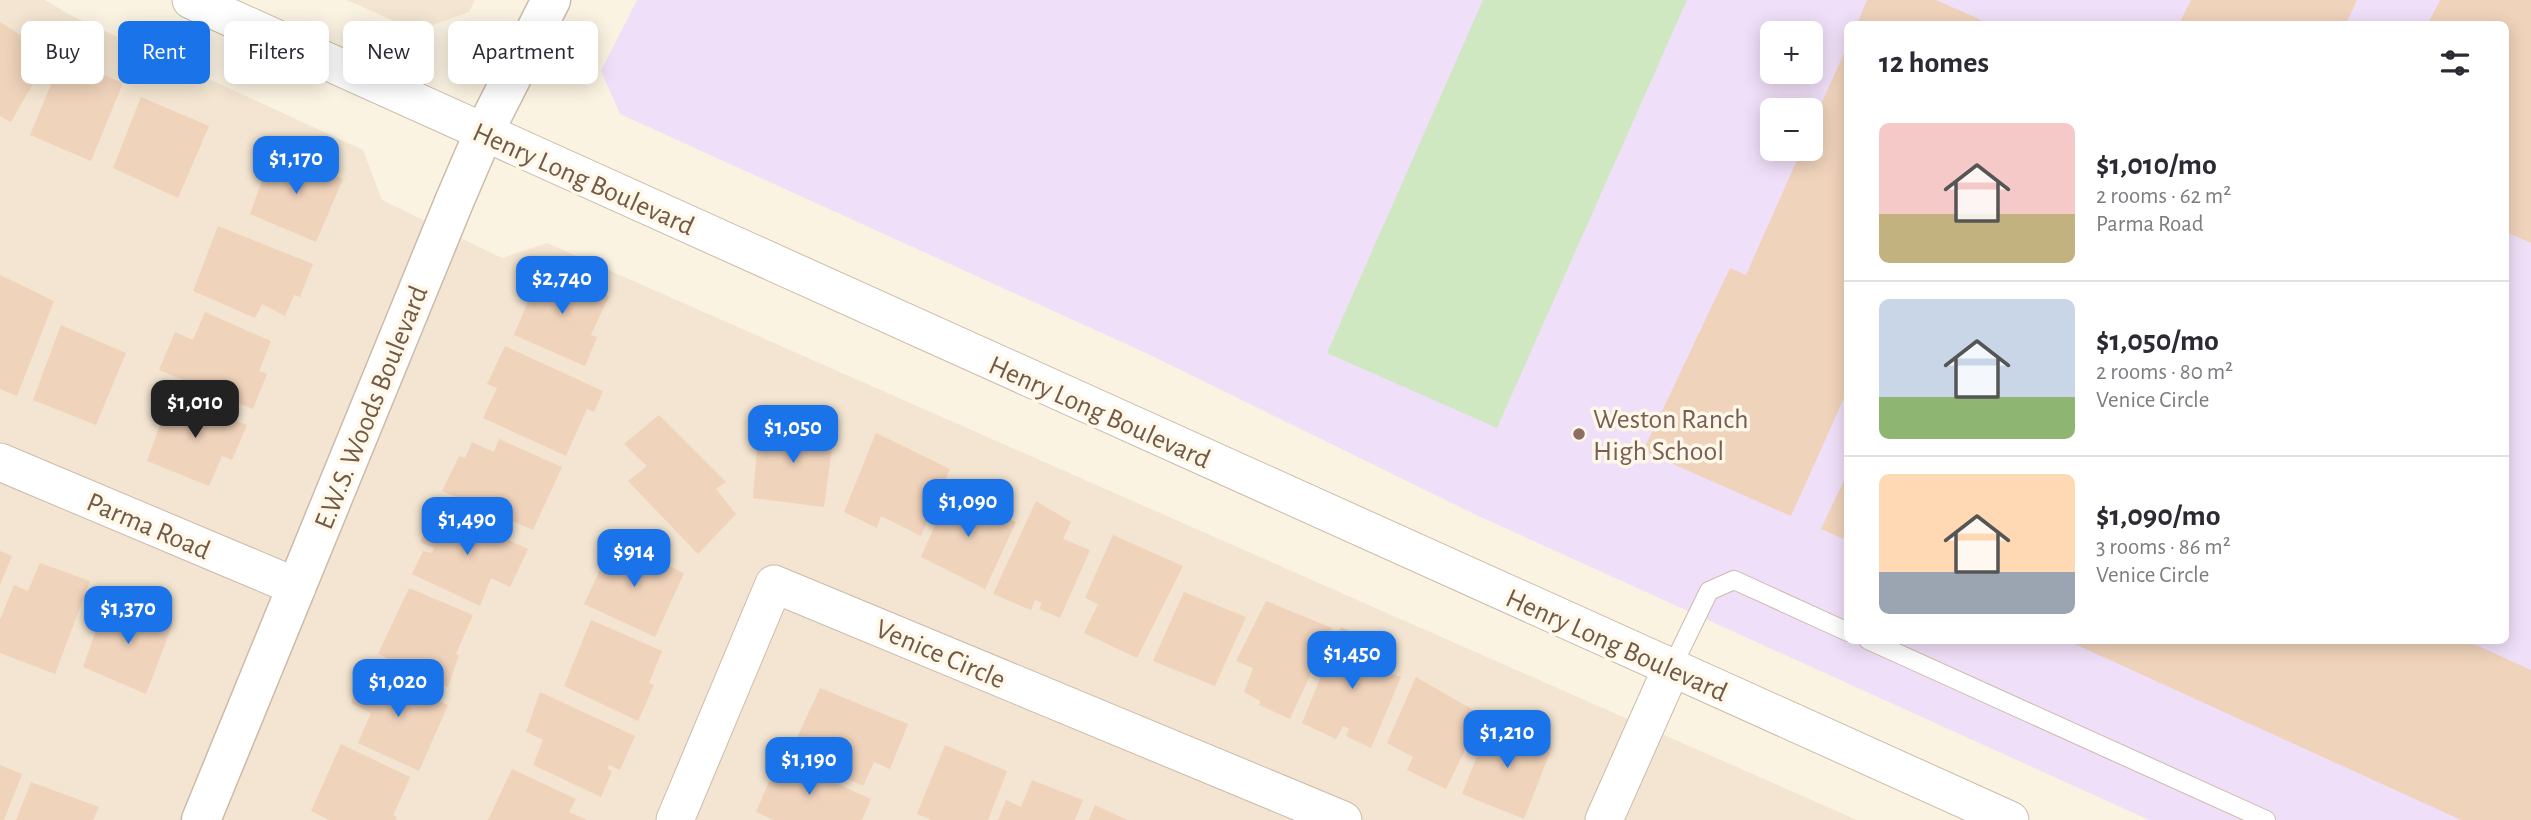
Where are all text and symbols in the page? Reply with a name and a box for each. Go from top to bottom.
chip: Buy [21,21,104,84]
chip: Rent [118,21,210,84]
chip: Filters [224,21,329,84]
chip: New [343,21,434,84]
chip: Apartment [448,21,598,84]
map controls [1760,21,1823,161]
button: + [1760,21,1823,84]
icon: filters [2436,44,2474,82]
text: 12 homes [1879,48,1989,78]
button: − [1760,98,1823,161]
street label: Henry Long Boulevard [468,118,698,241]
pin: $1,170 [239,136,353,196]
text: $1,170 [269,147,323,170]
text: $1,010/mo [2096,150,2217,180]
icon: home [1935,151,2019,235]
text: 2 rooms · 62 m² [2096,185,2231,208]
text: Parma Road [2096,213,2204,236]
pin: $2,740 [505,256,619,316]
text: $2,740 [532,267,592,290]
street label: E.W.S. Woods Boulevard [310,282,433,533]
text: $1,050/mo [2096,326,2219,356]
icon: home [1935,327,2019,411]
street label: Henry Long Boulevard [984,351,1214,474]
text: 2 rooms · 80 m² [2096,361,2233,384]
pin: $1,010 [138,380,252,440]
text: Venice Circle [2096,389,2209,412]
text: $1,010 [167,391,223,414]
pin: $1,050 [736,406,850,465]
place label: Weston Ranch High School [1593,406,1749,466]
text: $1,050 [764,416,822,439]
marker: Weston Ranch High School [1571,426,1587,442]
pin: $1,090 [911,480,1025,539]
street label: Parma Road [82,488,214,565]
text: $1,090 [939,490,997,513]
pin: $1,490 [410,498,524,557]
text: $1,090/mo [2096,501,2220,531]
icon: home [1935,502,2019,586]
text: $1,490 [438,508,496,531]
pin: $914 [593,530,675,589]
text: 3 rooms · 86 m² [2096,536,2231,559]
text: $914 [613,540,655,563]
text: Venice Circle [2096,564,2209,587]
street label: Henry Long Boulevard [1501,584,1731,707]
pin: $1,370 [71,586,185,646]
text: $1,370 [100,597,156,620]
street label: Venice Circle [871,615,1009,695]
pin: $1,450 [1295,632,1409,691]
text: $1,450 [1323,642,1381,665]
pin: $1,020 [341,660,455,719]
text: $1,020 [369,670,427,693]
pin: $1,210 [1450,710,1564,770]
text: $1,210 [1480,721,1535,744]
pin: $1,190 [752,738,866,797]
text: $1,190 [781,748,837,771]

